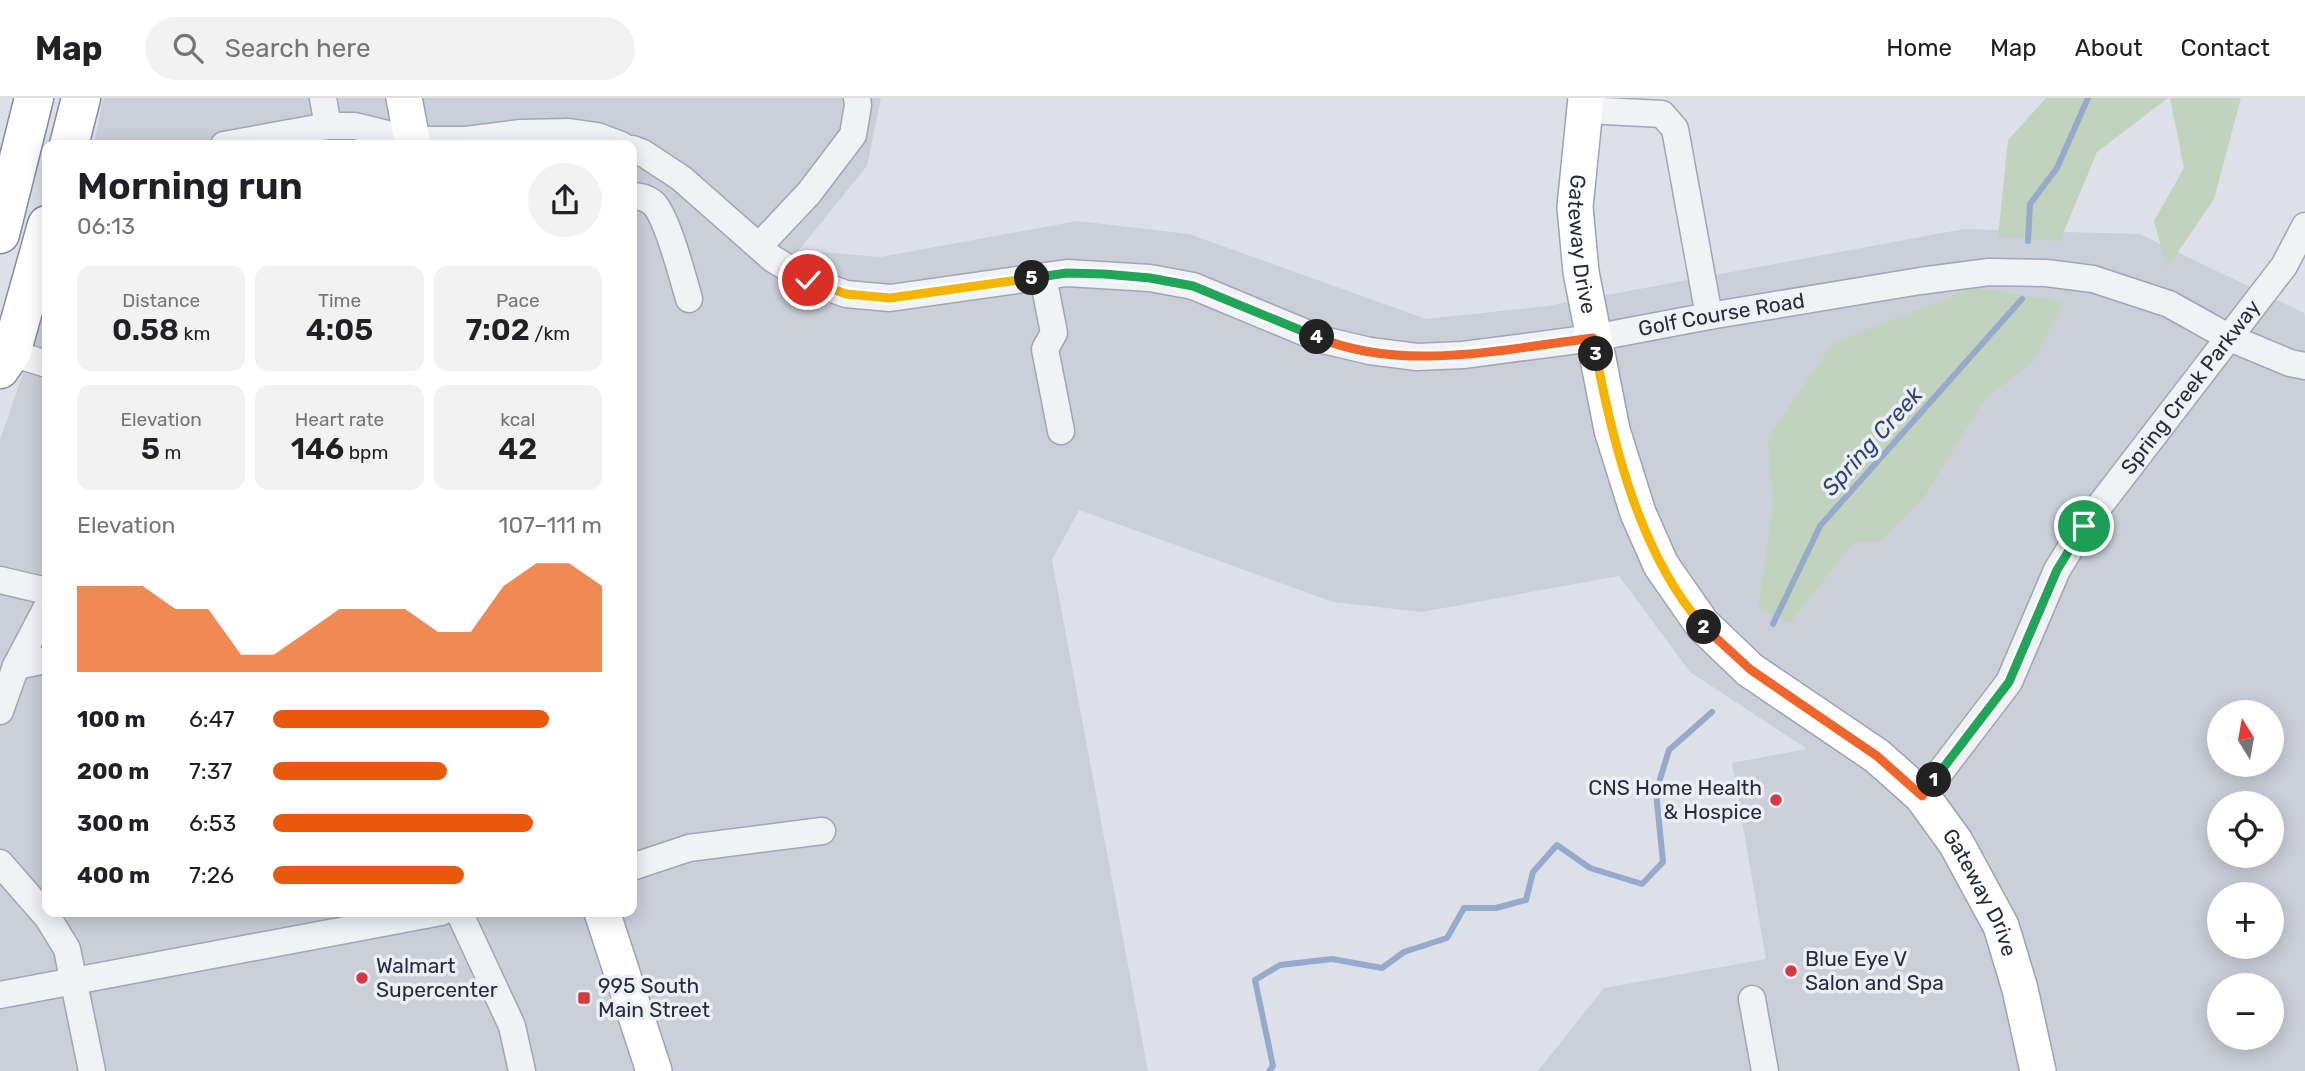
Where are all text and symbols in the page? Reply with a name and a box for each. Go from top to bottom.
search box [145,17,635,80]
text: Map [35,29,103,68]
icon: search [169,29,207,67]
text: Search here [225,33,370,64]
text: Home [1886,34,1952,62]
text: Map [1990,34,2037,62]
text: About [2075,34,2143,62]
text: Contact [2181,34,2270,62]
text: Morning run [77,163,303,209]
button: share [528,163,602,237]
street label: Gateway Drive [1563,173,1602,316]
text: 06:13 [77,212,135,240]
pin [778,250,838,310]
pin: 5 [1014,260,1050,296]
icon: check [789,261,827,299]
text: 5 [1025,266,1038,289]
street label: Golf Course Road [1636,287,1806,341]
text: Distance [122,289,200,312]
text: Time [318,289,361,312]
text: Pace [496,289,540,312]
street label: Spring Creek Parkway [2115,294,2266,479]
text: 0.58 [112,312,179,348]
text: 4:05 [306,312,373,348]
text: 7:02 [465,312,530,348]
pin: 4 [1300,320,1334,354]
text: km [179,322,210,345]
text: /km [530,322,570,345]
text: 4 [1310,325,1323,348]
pin: 3 [1578,336,1614,372]
text: 3 [1589,342,1602,365]
water label: Spring Creek [1816,380,1929,501]
text: Elevation [120,408,202,431]
text: Heart rate [295,408,384,431]
text: kcal [500,408,535,431]
text: 5 [141,431,160,467]
text: 146 [291,431,344,467]
text: 42 [498,431,537,467]
text: m [160,441,181,464]
text: bpm [344,441,388,464]
pin [2054,496,2114,556]
icon: arrive [2065,507,2103,545]
text: Elevation [77,511,176,539]
text: 107–111 m [499,511,602,539]
pin: 2 [1686,610,1722,644]
text: 2 [1697,615,1710,638]
north arrow [2207,700,2284,777]
map controls [2207,700,2284,1050]
text: 100 m [77,705,146,733]
text: 6:47 [189,705,234,733]
text: 200 m [77,757,149,785]
text: 7:37 [189,757,232,785]
pin: 1 [1916,762,1952,798]
text: 1 [1929,768,1938,791]
place label: CNS Home Health & Hospice [1588,775,1762,824]
button: locate [2207,791,2284,868]
marker: CNS Home Health & Hospice [1768,792,1784,808]
text: 300 m [77,809,149,837]
text: 6:53 [189,809,236,837]
street label: Gateway Drive [1938,823,2022,959]
text: 400 m [77,861,150,889]
text: 7:26 [189,861,234,889]
button: + [2207,882,2284,959]
place label: Blue Eye V Salon and Spa [1805,946,1944,995]
place label: Walmart Supercenter [376,953,498,1002]
marker: Blue Eye V Salon and Spa [1783,963,1799,979]
marker: Walmart Supercenter [354,970,370,986]
place label: 995 South Main Street [598,973,710,1022]
button: − [2207,973,2284,1050]
marker: 995 South Main Street [576,990,592,1006]

